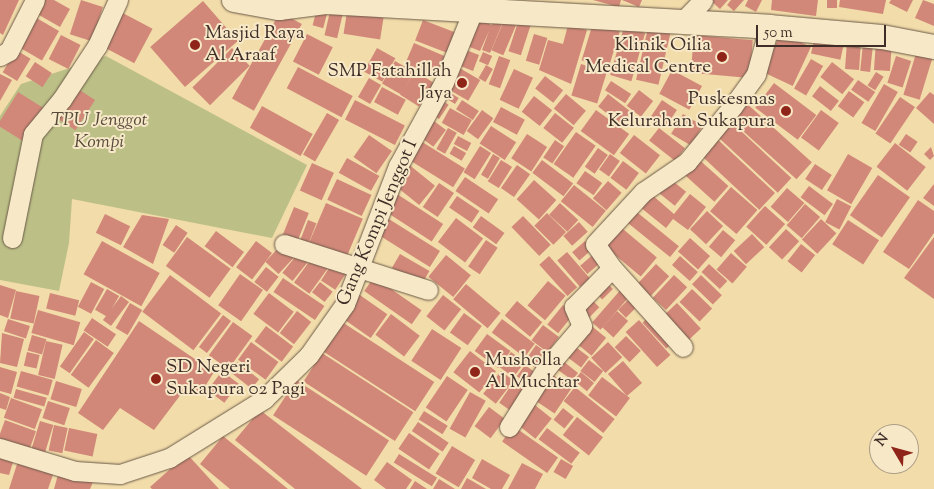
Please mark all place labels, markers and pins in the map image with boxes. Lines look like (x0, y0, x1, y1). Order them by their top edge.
place label: Masjid Raya Al Araaf (205, 23, 304, 67)
place label: Klinik Oilia Medical Centre (585, 35, 711, 79)
marker: Masjid Raya Al Araaf (189, 39, 201, 51)
marker: Klinik Oilia Medical Centre (715, 50, 729, 64)
place label: SMP Fatahillah Jaya (328, 61, 452, 105)
marker: SMP Fatahillah Jaya (456, 77, 468, 89)
place label: Puskesmas Kelurahan Sukapura (608, 89, 775, 133)
marker: Puskesmas Kelurahan Sukapura (779, 104, 793, 118)
place label: Musholla Al Muchtar (485, 350, 579, 394)
place label: SD Negeri Sukapura 02 Pagi (166, 357, 305, 401)
marker: Musholla Al Muchtar (469, 366, 481, 378)
marker: SD Negeri Sukapura 02 Pagi (150, 373, 162, 385)

